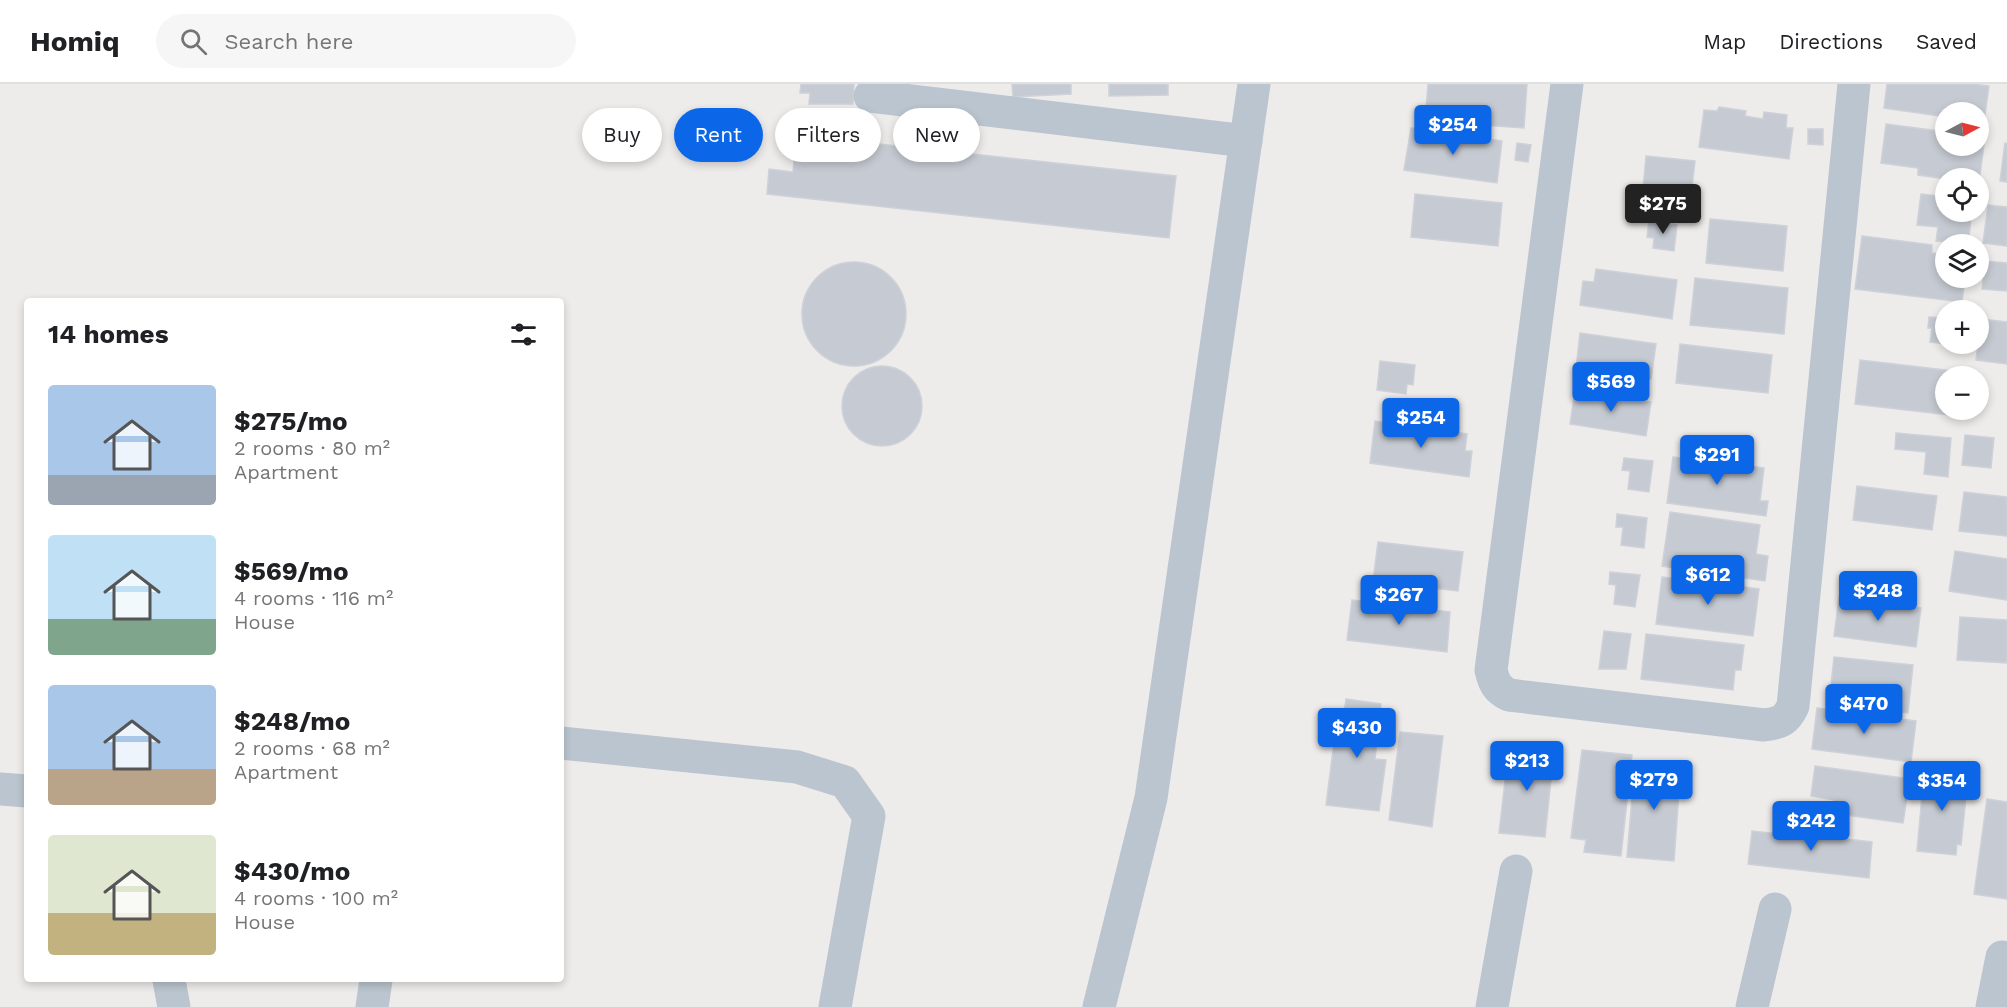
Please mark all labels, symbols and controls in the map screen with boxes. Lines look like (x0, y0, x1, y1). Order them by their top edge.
search box (156, 14, 576, 68)
text: Homiq (30, 25, 120, 58)
icon: search (177, 25, 210, 58)
text: Search here (225, 29, 353, 54)
text: Map (1703, 29, 1746, 54)
text: Directions (1779, 29, 1883, 54)
text: Saved (1916, 29, 1977, 54)
north arrow (1935, 102, 1989, 156)
map controls (1935, 102, 1989, 420)
pin: $254 (1417, 105, 1489, 156)
chip: Buy (582, 108, 662, 162)
chip: Rent (674, 108, 763, 162)
chip: Filters (775, 108, 881, 162)
chip: New (893, 108, 980, 162)
text: $254 (1428, 112, 1478, 136)
button: locate (1935, 168, 1989, 222)
pin: $275 (1627, 184, 1699, 235)
text: $275 (1639, 191, 1687, 215)
button: layers (1935, 234, 1989, 288)
button: + (1935, 300, 1989, 354)
icon: filters (507, 318, 540, 351)
text: 14 homes (48, 319, 169, 349)
pin: $569 (1575, 362, 1647, 413)
button: − (1935, 366, 1989, 420)
text: $569 (1586, 369, 1636, 393)
pin: $254 (1385, 398, 1457, 449)
text: $254 (1396, 405, 1446, 429)
text: $275/mo (234, 406, 348, 436)
icon: home (96, 409, 168, 481)
pin: $291 (1681, 435, 1753, 486)
text: 2 rooms · 80 m² (234, 436, 390, 460)
text: $291 (1694, 442, 1740, 466)
text: Apartment (234, 460, 338, 484)
pin: $612 (1672, 555, 1744, 606)
text: $569/mo (234, 556, 349, 586)
icon: home (96, 559, 168, 631)
text: $612 (1685, 562, 1731, 586)
pin: $248 (1842, 571, 1914, 622)
pin: $267 (1363, 575, 1435, 626)
text: $248 (1853, 578, 1903, 602)
text: $267 (1375, 582, 1423, 606)
text: 4 rooms · 116 m² (234, 586, 393, 610)
text: House (234, 610, 295, 634)
pin: $470 (1828, 684, 1900, 735)
text: $470 (1839, 691, 1889, 715)
text: $248/mo (234, 706, 350, 736)
pin: $430 (1321, 708, 1393, 759)
icon: home (96, 709, 168, 781)
text: $430 (1332, 715, 1382, 739)
text: 2 rooms · 68 m² (234, 736, 390, 760)
pin: $213 (1491, 741, 1563, 792)
text: $213 (1504, 748, 1550, 772)
text: Apartment (234, 760, 338, 784)
pin: $279 (1618, 760, 1690, 811)
pin: $354 (1906, 761, 1978, 812)
text: $279 (1630, 767, 1678, 791)
text: $354 (1917, 768, 1967, 792)
pin: $242 (1775, 801, 1847, 852)
text: $242 (1786, 808, 1836, 832)
text: $430/mo (234, 856, 350, 886)
icon: home (96, 859, 168, 931)
text: 4 rooms · 100 m² (234, 886, 398, 910)
text: House (234, 910, 295, 934)

